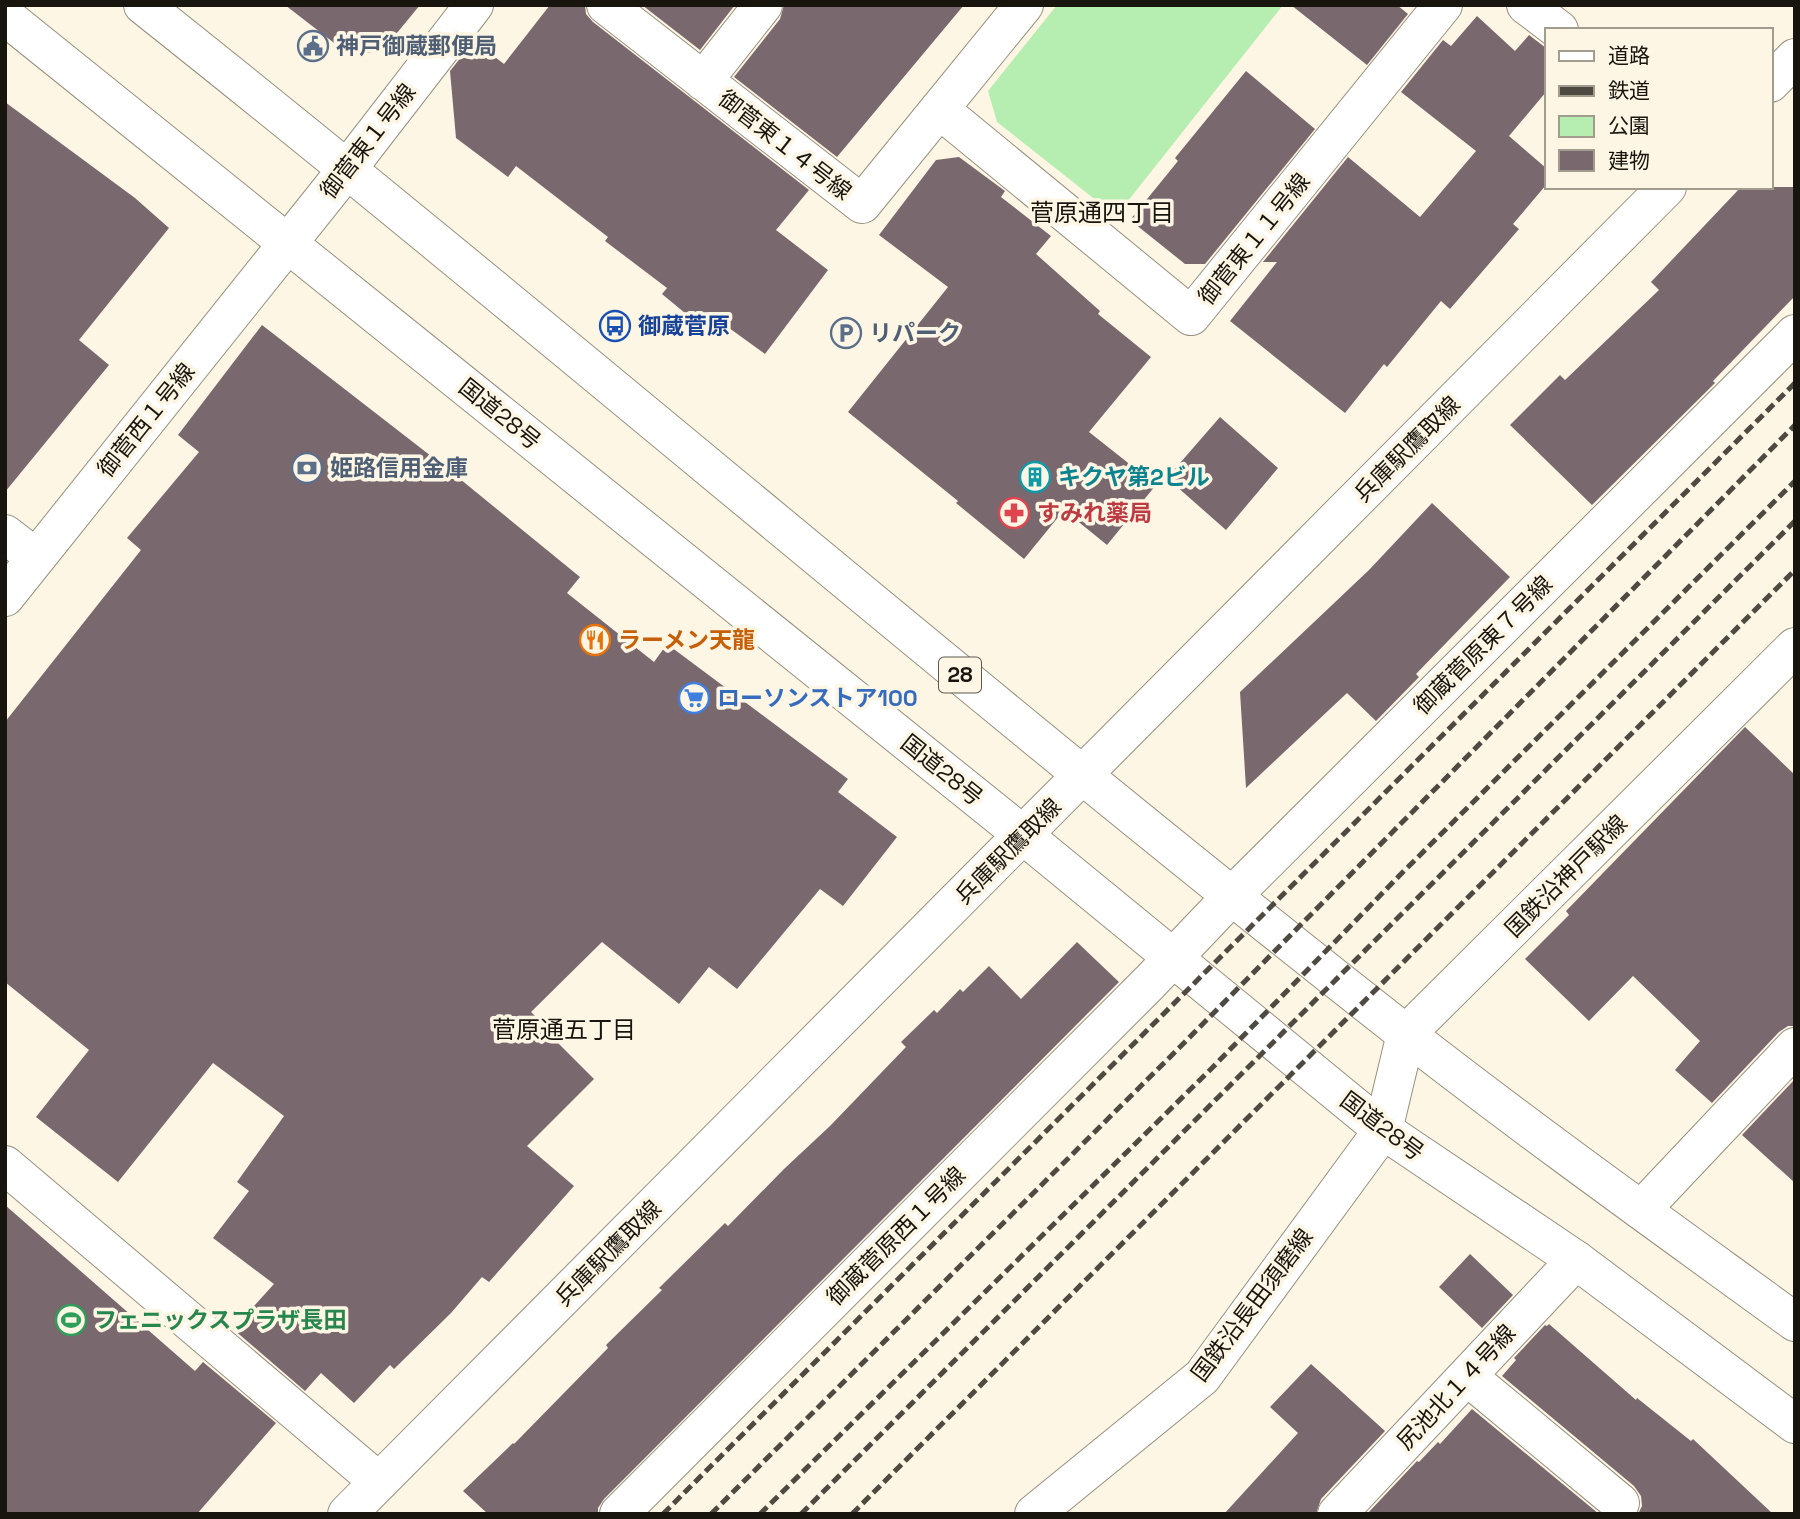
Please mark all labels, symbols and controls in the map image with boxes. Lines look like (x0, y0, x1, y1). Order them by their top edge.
legend (1545, 28, 1772, 189)
public building icon: 神戸御蔵郵便局 (296, 29, 330, 63)
place label: 神戸御蔵郵便局 (336, 31, 497, 61)
text: 道路 (1608, 42, 1650, 69)
street label: 御菅東１号線 (314, 77, 422, 205)
text: 鉄道 (1608, 77, 1650, 104)
street label: 御菅東１４号線 (712, 84, 858, 206)
text: 公園 (1608, 112, 1650, 139)
text: 建物 (1608, 147, 1650, 174)
street label: 御菅東１１号線 (1192, 167, 1316, 311)
district label: 菅原通四丁目 (1030, 197, 1174, 228)
bus stop icon: 御蔵菅原 (598, 309, 632, 343)
place label: 御蔵菅原 (638, 311, 730, 341)
parking icon: リパーク (829, 316, 863, 350)
place label: リパーク (869, 318, 961, 348)
street label: 御菅西１号線 (91, 357, 201, 483)
street label: 国道28号 (453, 372, 547, 456)
street label: 兵庫駅鷹取線 (1348, 390, 1466, 508)
bank icon: 姫路信用金庫 (290, 451, 324, 485)
place label: 姫路信用金庫 (330, 453, 468, 483)
building icon: キクヤ第2ビル (1018, 460, 1052, 494)
place label: キクヤ第2ビル (1058, 462, 1210, 492)
pharmacy icon: すみれ薬局 (997, 496, 1031, 530)
place label: すみれ薬局 (1037, 498, 1152, 528)
street label: 御蔵菅原東７号線 (1407, 569, 1559, 721)
restaurant icon: ラーメン天龍 (578, 623, 612, 657)
place label: ラーメン天龍 (618, 625, 755, 655)
road number: 28 (939, 658, 981, 692)
supermarket icon: ローソンストア100 (677, 681, 711, 715)
place label: ローソンストア100 (717, 683, 918, 713)
street label: 国道28号 (895, 728, 989, 812)
street label: 兵庫駅鷹取線 (949, 792, 1067, 910)
street label: 国鉄沿神戸駅線 (1498, 808, 1634, 944)
district label: 菅原通五丁目 (492, 1014, 636, 1045)
street label: 国道28号 (1334, 1085, 1430, 1167)
street label: 御蔵菅原西１号線 (820, 1160, 972, 1312)
street label: 兵庫駅鷹取線 (549, 1194, 667, 1312)
street label: 国鉄沿長田須磨線 (1185, 1222, 1319, 1388)
sports icon: フェニックスプラザ長田 (54, 1303, 88, 1337)
place label: フェニックスプラザ長田 (94, 1305, 346, 1335)
street label: 尻池北１４号線 (1390, 1318, 1522, 1456)

